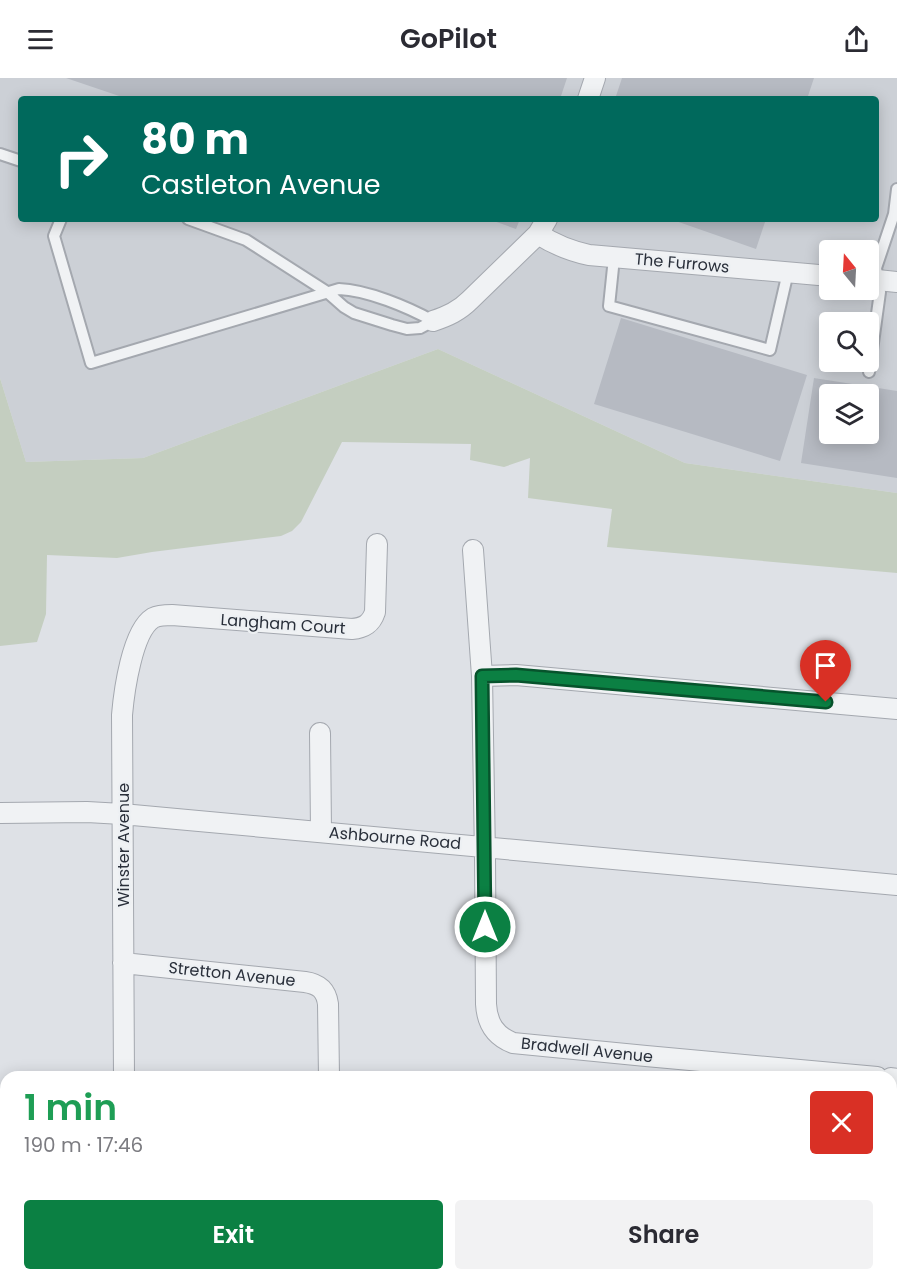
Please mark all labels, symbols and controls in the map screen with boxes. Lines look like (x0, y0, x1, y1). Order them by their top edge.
text: GoPilot (400, 20, 497, 57)
icon: menu (24, 23, 57, 56)
icon: share (840, 23, 873, 56)
text: 80 m (141, 110, 249, 169)
icon: right (42, 120, 120, 198)
text: Castleton Avenue (141, 166, 380, 203)
north arrow (819, 240, 879, 300)
map controls (819, 240, 879, 444)
street label: The Furrows (634, 247, 730, 279)
button: search (819, 312, 879, 372)
button: layers (819, 384, 879, 444)
street label: Langham Court (220, 608, 346, 640)
pin (800, 640, 851, 702)
icon: arrive (809, 649, 842, 682)
street label: Winster Avenue (112, 783, 135, 907)
street label: Ashbourne Road (328, 821, 462, 855)
position arrow (453, 895, 517, 959)
street label: Stretton Avenue (167, 956, 297, 992)
street label: Bradwell Avenue (520, 1032, 654, 1068)
text: 1 min (24, 1082, 117, 1133)
button: close (810, 1091, 873, 1154)
text: 190 m · 17:46 (24, 1131, 143, 1159)
button: Exit (24, 1200, 443, 1269)
button: Share (455, 1200, 873, 1269)

